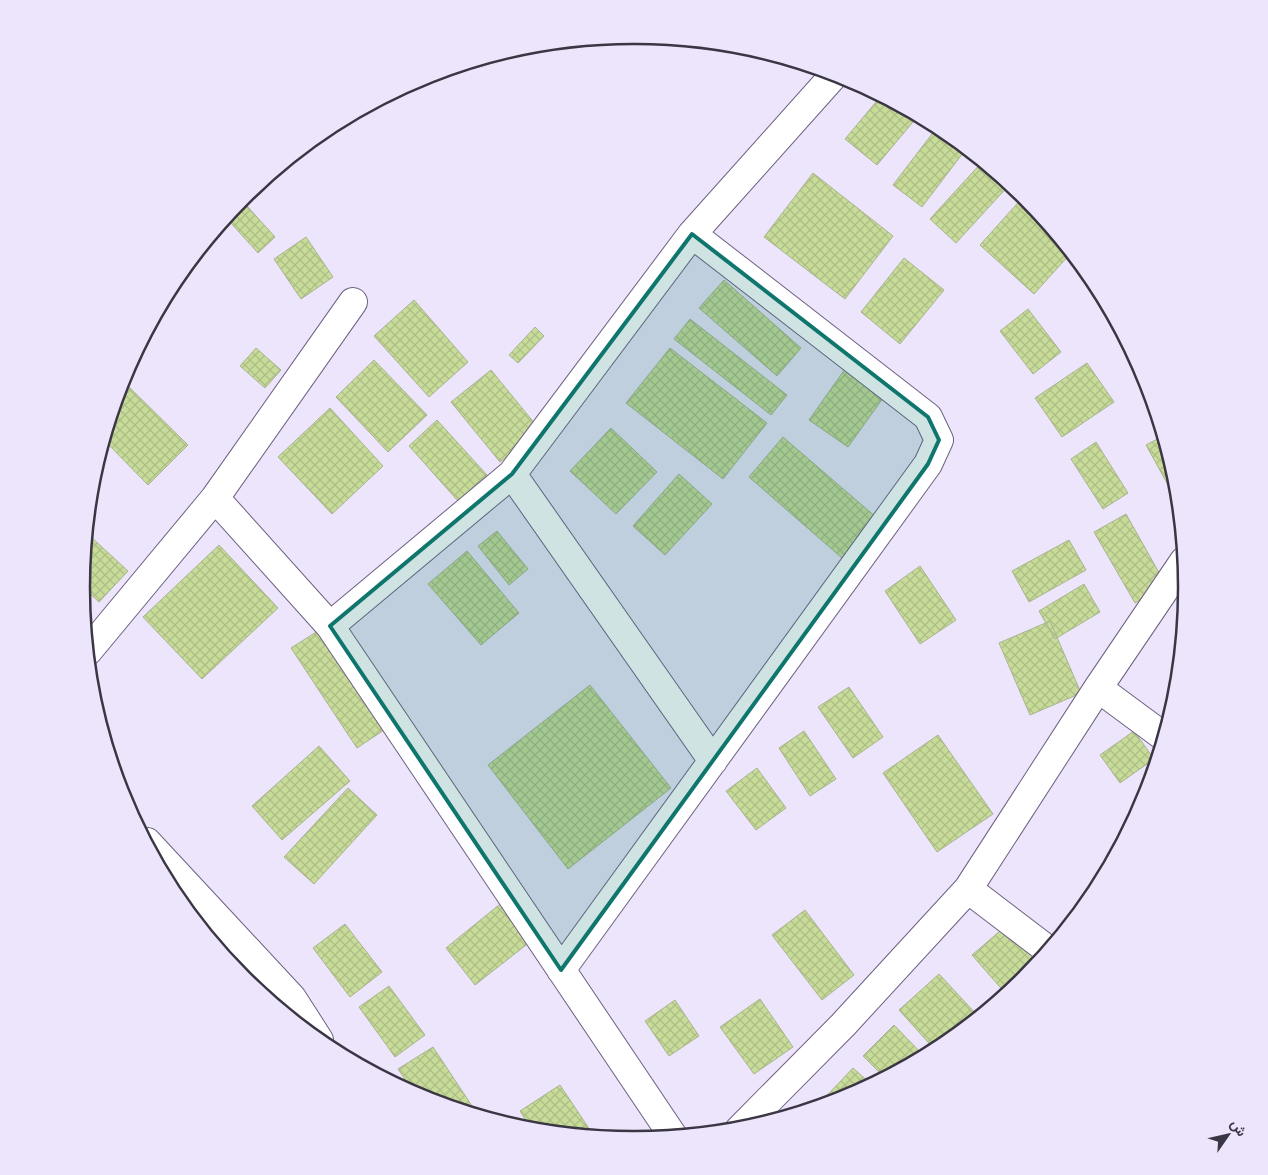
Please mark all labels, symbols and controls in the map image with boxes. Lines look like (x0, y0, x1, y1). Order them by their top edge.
north arrow (1203, 1110, 1253, 1160)
text: ش (1227, 1116, 1251, 1140)

